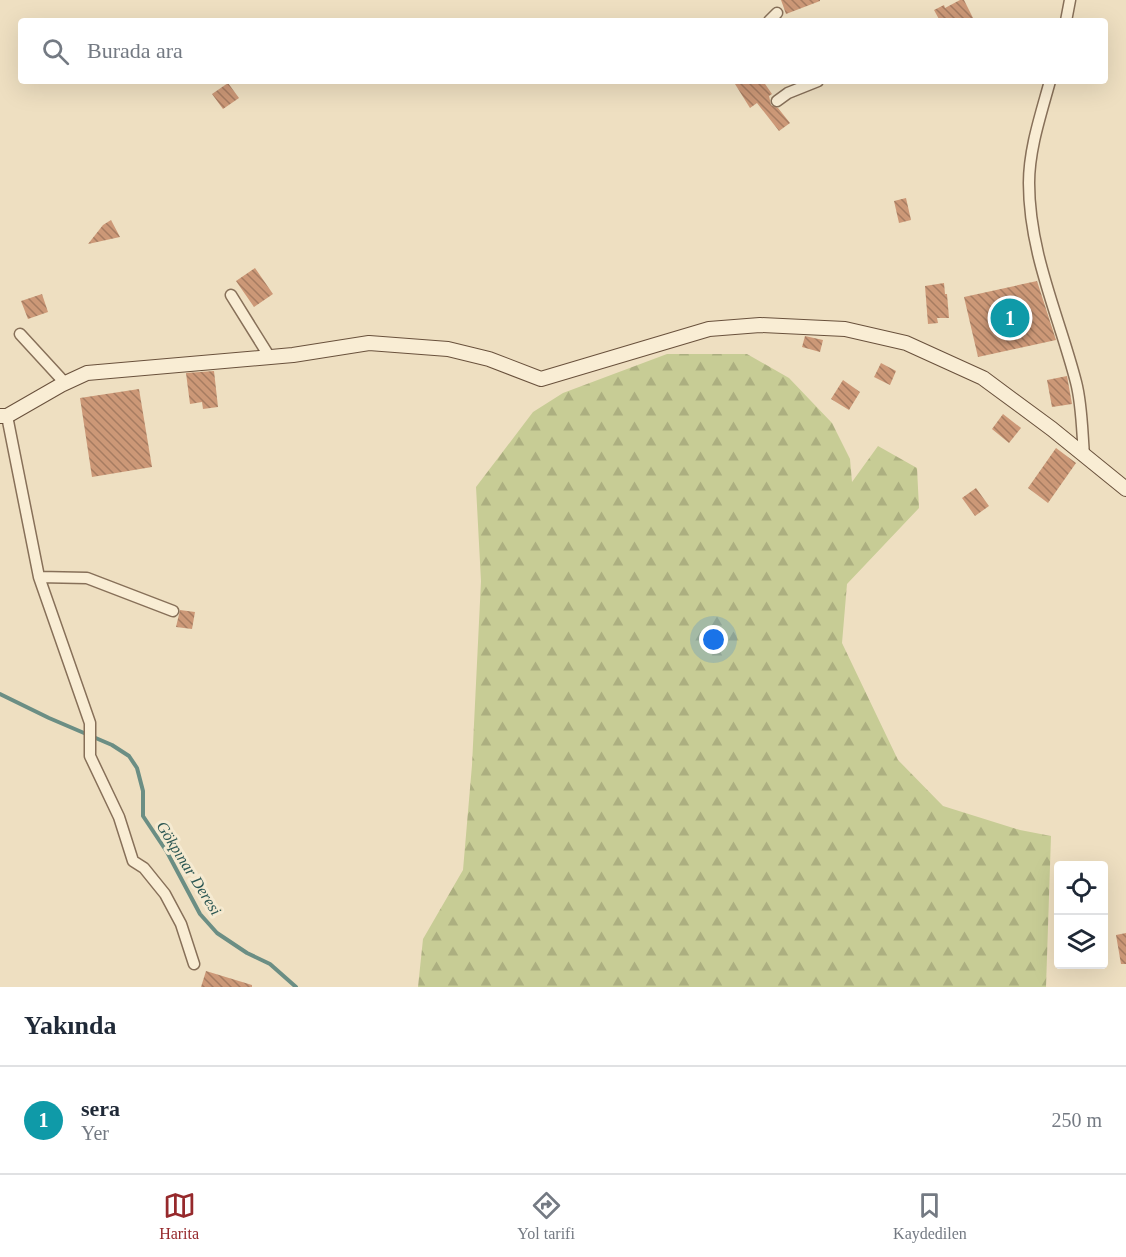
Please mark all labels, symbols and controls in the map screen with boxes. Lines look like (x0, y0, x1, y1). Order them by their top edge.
search box (18, 18, 1108, 84)
icon: search (39, 35, 72, 68)
text: Burada ara (87, 38, 183, 63)
pin: 1 (990, 296, 1030, 340)
your location (699, 625, 728, 654)
water label: Gökpınar Deresi (152, 818, 225, 919)
map controls (1054, 861, 1108, 969)
button: locate (1054, 861, 1108, 915)
button: layers (1054, 915, 1108, 969)
text: Yakında (24, 1011, 117, 1040)
text: sera (81, 1096, 120, 1121)
text: 1 (39, 1109, 49, 1131)
text: 250 m (1051, 1109, 1102, 1131)
text: Yer (81, 1122, 109, 1144)
tab: Harita (159, 1189, 199, 1243)
tab: Yol tarifi (517, 1189, 575, 1243)
tab: Kaydedilen (893, 1189, 967, 1243)

